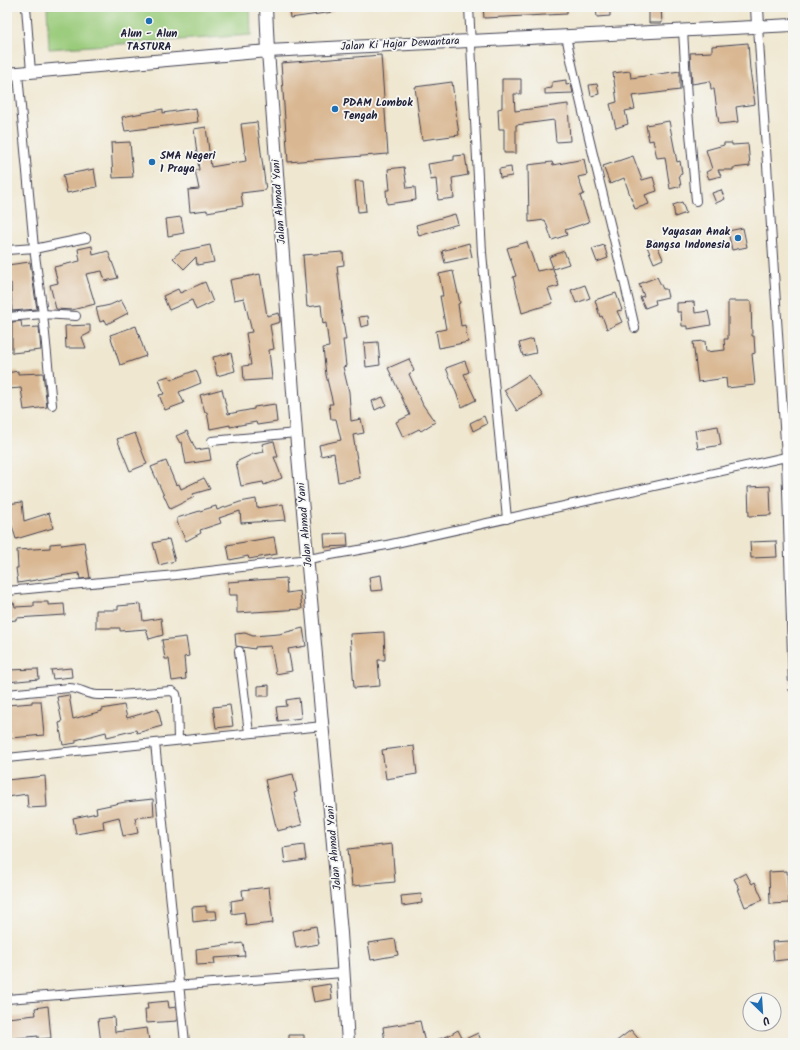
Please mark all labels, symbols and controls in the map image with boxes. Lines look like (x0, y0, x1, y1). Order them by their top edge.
marker: Alun - Alun TASTURA (144, 16, 154, 26)
place label: Alun - Alun TASTURA (121, 25, 177, 56)
street label: Jalan Ki Hajar Dewantara (340, 32, 460, 56)
place label: PDAM Lombok Tengah (343, 94, 413, 125)
marker: PDAM Lombok Tengah (330, 104, 340, 114)
place label: SMA Negeri 1 Praya (160, 147, 217, 178)
marker: SMA Negeri 1 Praya (147, 157, 157, 167)
street label: Jalan Ahmad Yani (267, 159, 291, 245)
place label: Yayasan Anak Bangsa Indonesia (646, 223, 731, 254)
marker: Yayasan Anak Bangsa Indonesia (733, 233, 743, 243)
street label: Jalan Ahmad Yani (292, 482, 318, 568)
street label: Jalan Ahmad Yani (321, 805, 347, 891)
north arrow (742, 992, 782, 1032)
text: U (759, 1011, 773, 1030)

